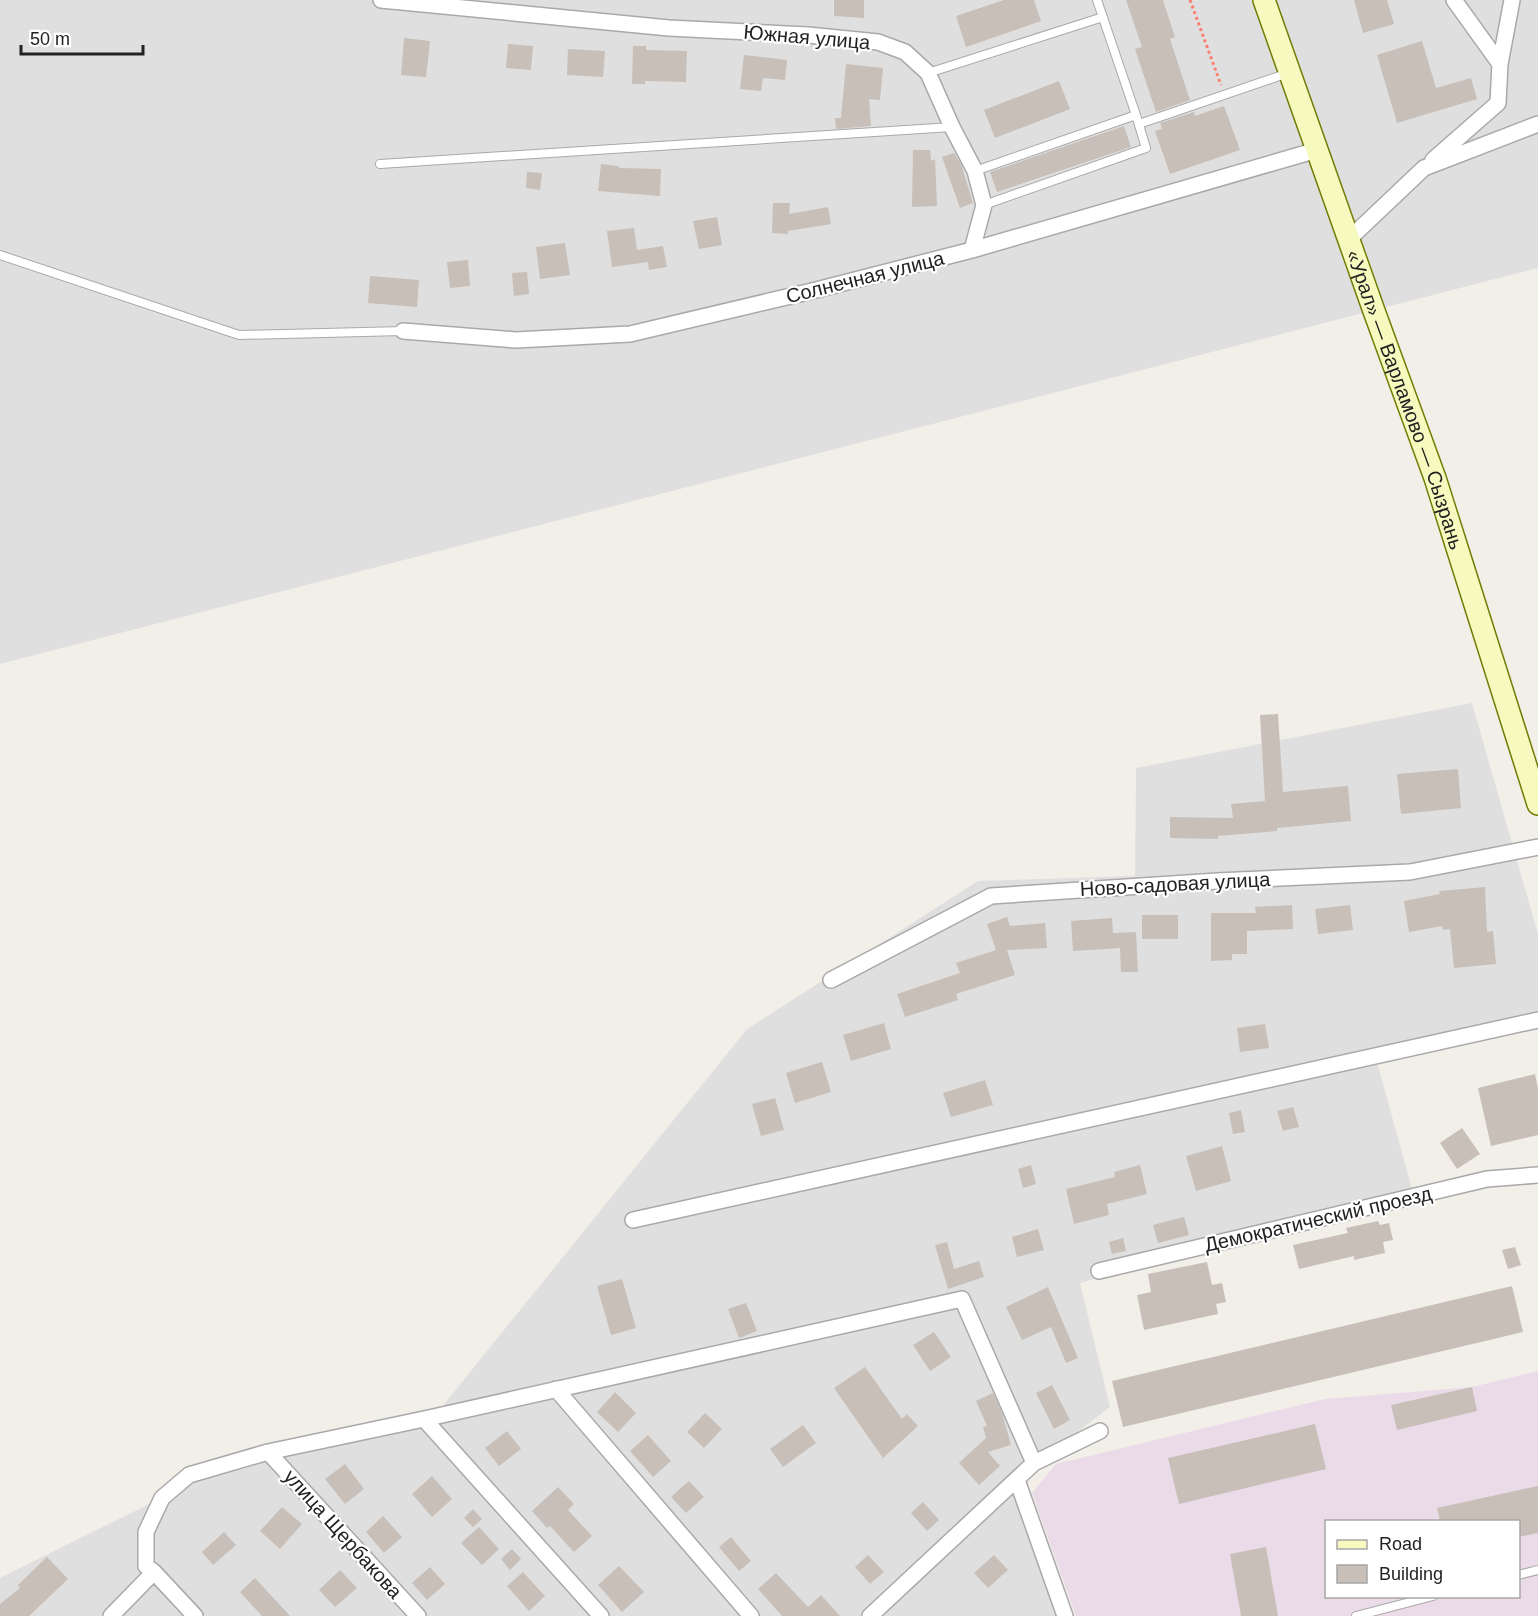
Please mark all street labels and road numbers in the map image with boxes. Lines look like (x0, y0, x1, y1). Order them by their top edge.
street label: Южная улица (743, 21, 872, 54)
street label: Солнечная улица (784, 246, 947, 307)
street label: «Урал» — Варламово — Сызрань (1342, 247, 1468, 552)
street label: Ново-садовая улица (1079, 868, 1272, 900)
street label: Демократический проезд (1202, 1182, 1434, 1256)
street label: улица Щербакова (280, 1465, 407, 1603)

